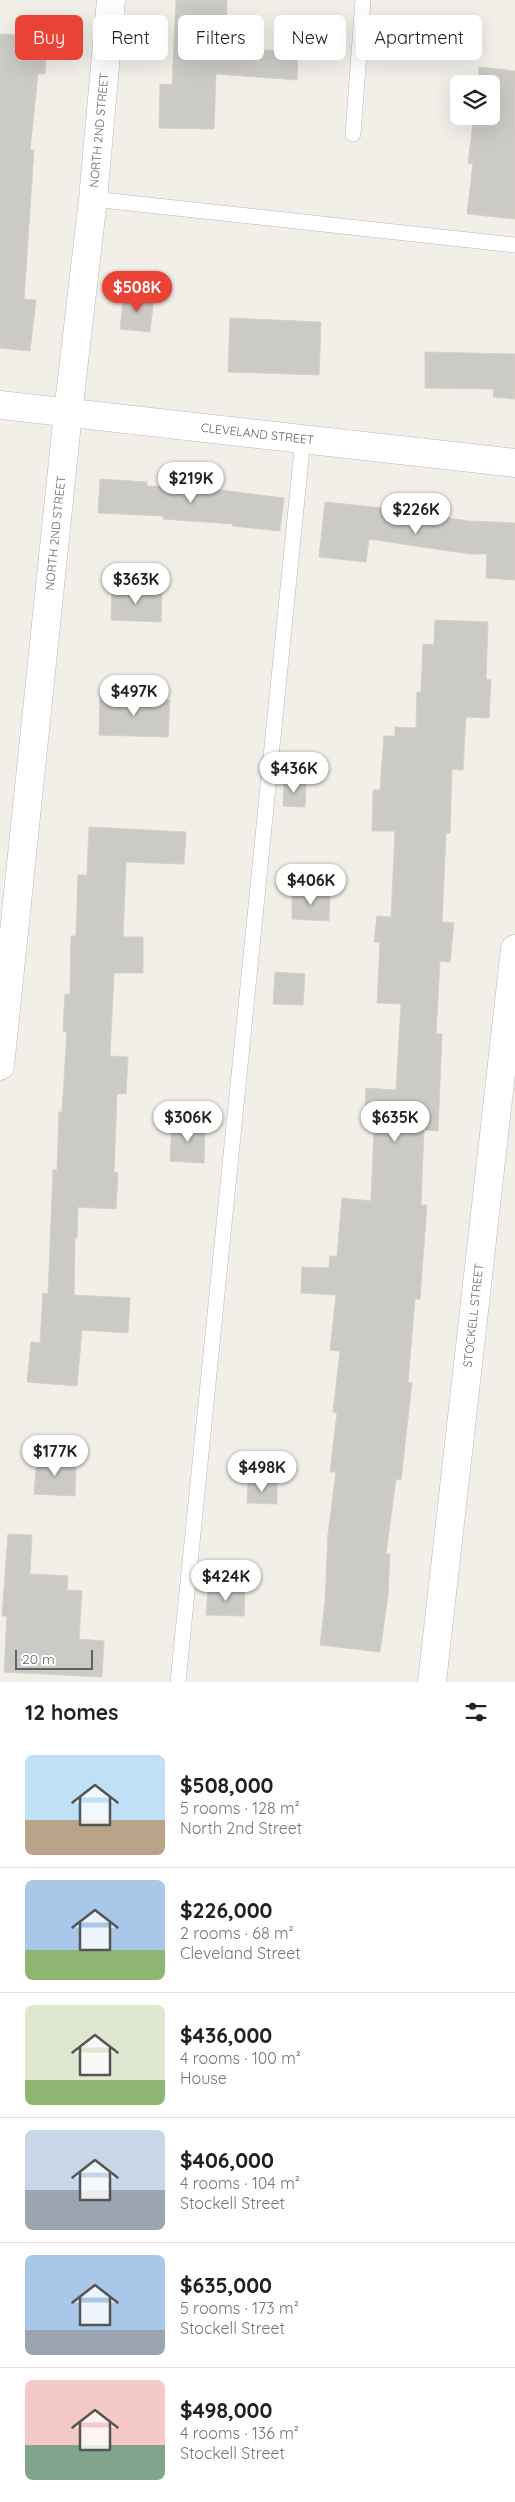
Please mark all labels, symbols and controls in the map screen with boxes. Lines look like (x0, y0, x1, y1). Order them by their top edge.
chip: Buy (15, 15, 83, 60)
chip: Rent (93, 15, 168, 60)
chip: Filters (178, 15, 264, 60)
chip: New (274, 15, 346, 60)
chip: Apartment (356, 15, 482, 60)
street label: NORTH 2ND STREET (86, 72, 111, 188)
map controls (450, 75, 500, 125)
button: layers (450, 75, 500, 125)
pin: $508K (102, 270, 172, 313)
text: $508K (113, 277, 161, 297)
street label: CLEVELAND STREET (200, 420, 315, 447)
pin: $219K (156, 462, 226, 504)
text: $219K (169, 468, 213, 488)
street label: NORTH 2ND STREET (42, 475, 68, 591)
pin: $226K (381, 492, 451, 535)
text: $226K (392, 499, 440, 519)
pin: $363K (101, 562, 171, 605)
text: $363K (113, 569, 159, 589)
pin: $497K (99, 674, 169, 717)
text: $497K (111, 681, 157, 701)
pin: $436K (259, 752, 329, 794)
text: $436K (271, 758, 317, 778)
pin: $406K (276, 864, 346, 906)
text: $406K (287, 870, 335, 890)
pin: $306K (153, 1100, 223, 1143)
pin: $635K (360, 1100, 430, 1143)
text: $306K (164, 1107, 212, 1127)
text: $635K (372, 1107, 418, 1127)
street label: STOCKELL STREET (460, 1262, 486, 1368)
pin: $177K (20, 1434, 90, 1477)
text: $177K (33, 1441, 77, 1461)
pin: $498K (227, 1450, 297, 1493)
text: $498K (239, 1457, 285, 1477)
pin: $424K (191, 1560, 261, 1602)
text: $424K (202, 1566, 250, 1586)
scale bar (15, 1647, 92, 1670)
text: 20 m (22, 1650, 55, 1668)
icon: filters (462, 1698, 490, 1726)
text: 12 homes (25, 1699, 118, 1725)
text: $508,000 (180, 1772, 274, 1798)
icon: home (65, 1775, 125, 1835)
text: 5 rooms · 128 m² (180, 1798, 300, 1818)
text: North 2nd Street (180, 1818, 302, 1838)
text: $226,000 (180, 1897, 273, 1923)
icon: home (65, 1900, 125, 1960)
text: 2 rooms · 68 m² (180, 1923, 294, 1943)
text: Cleveland Street (180, 1943, 301, 1963)
text: $436,000 (180, 2022, 272, 2048)
icon: home (65, 2025, 125, 2085)
text: 4 rooms · 100 m² (180, 2048, 301, 2068)
text: House (180, 2068, 227, 2088)
text: $406,000 (180, 2147, 274, 2173)
icon: home (65, 2150, 125, 2210)
text: 4 rooms · 104 m² (180, 2173, 300, 2193)
text: Stockell Street (180, 2193, 285, 2213)
text: $635,000 (180, 2272, 272, 2298)
icon: home (65, 2275, 125, 2335)
text: 5 rooms · 173 m² (180, 2298, 299, 2318)
text: Stockell Street (180, 2318, 285, 2338)
text: $498,000 (180, 2397, 272, 2423)
icon: home (65, 2400, 125, 2460)
text: 4 rooms · 136 m² (180, 2423, 299, 2443)
text: Stockell Street (180, 2443, 285, 2463)

